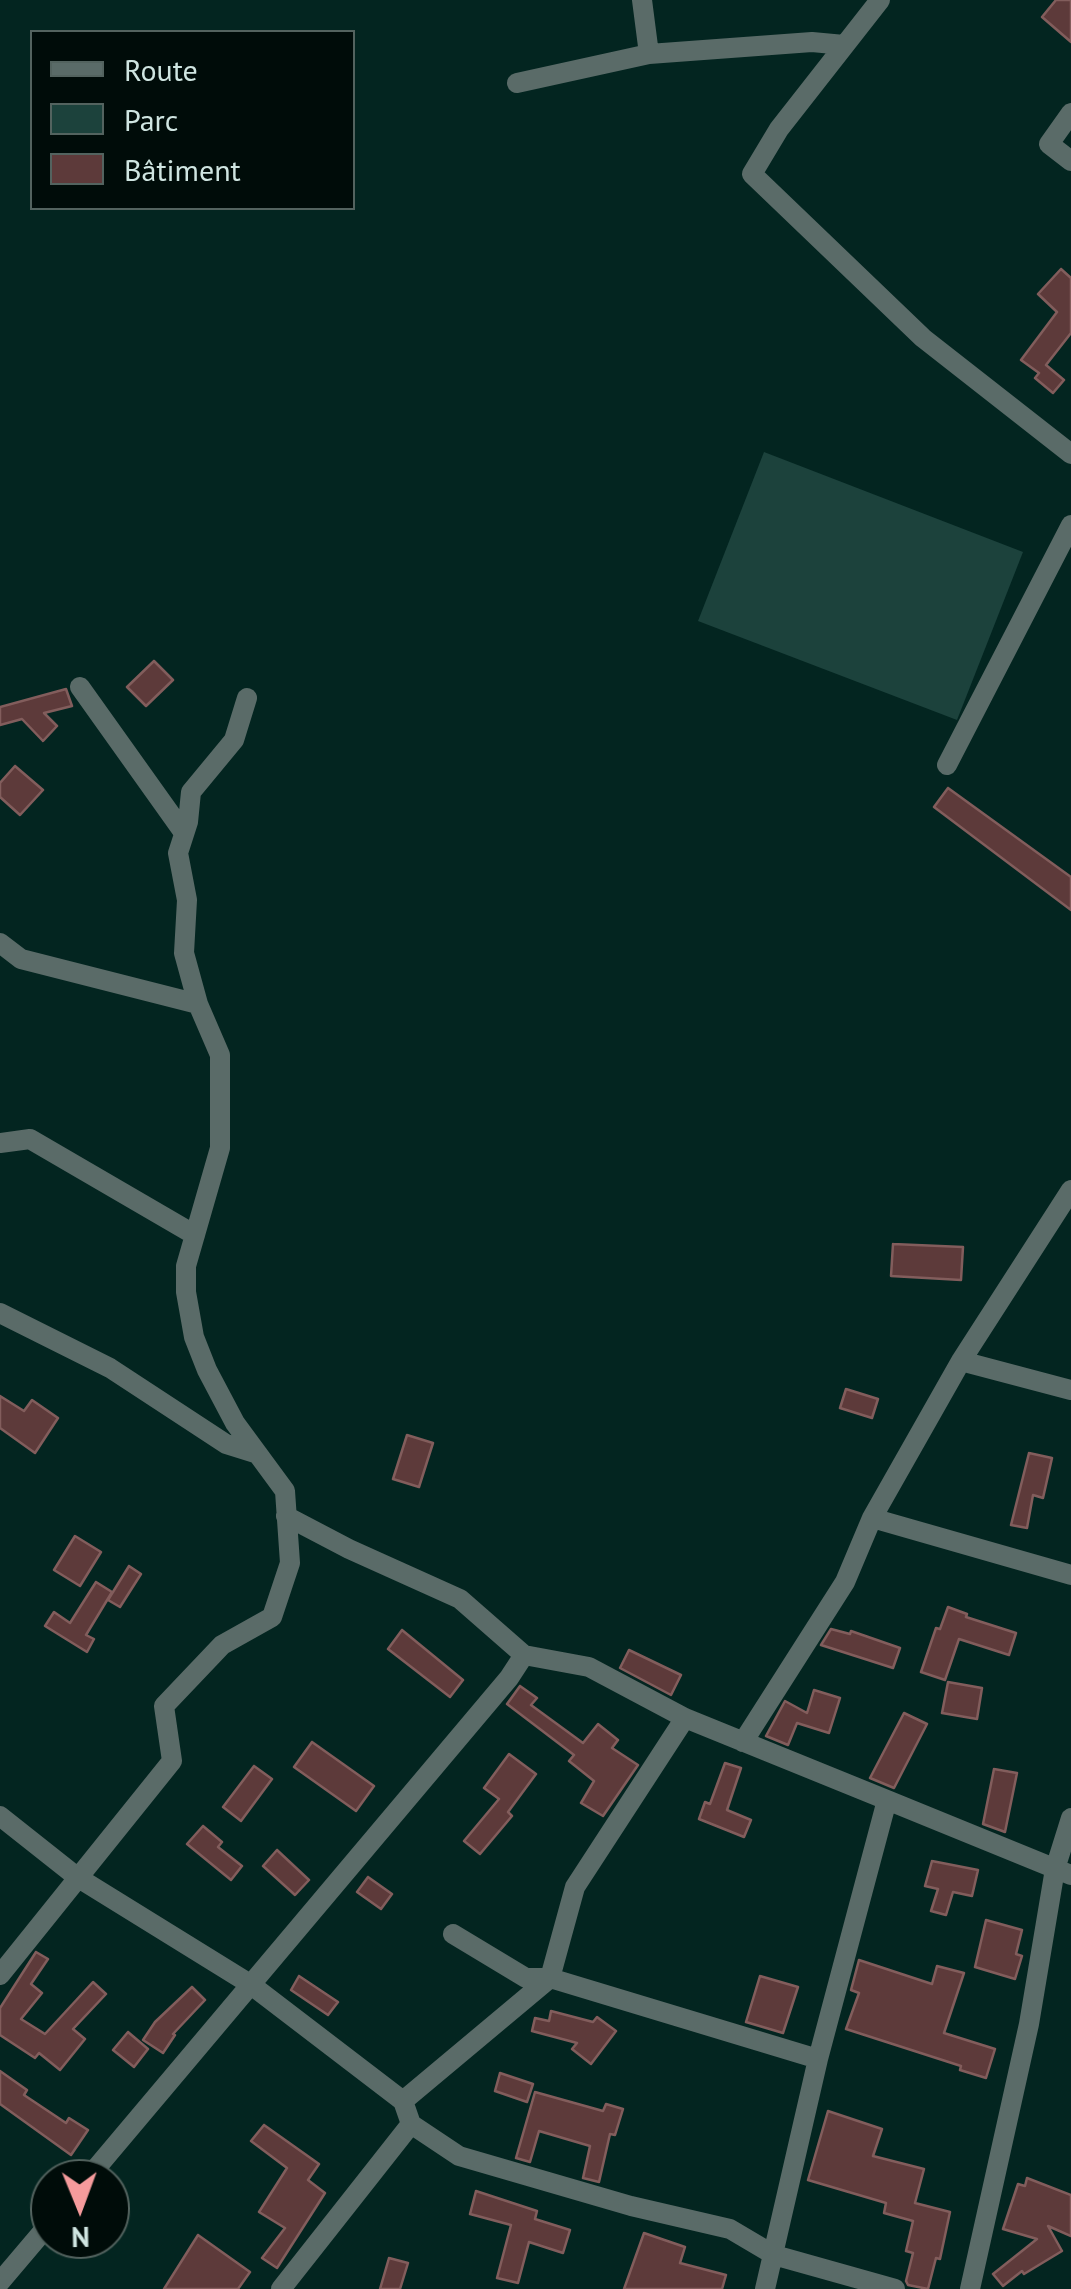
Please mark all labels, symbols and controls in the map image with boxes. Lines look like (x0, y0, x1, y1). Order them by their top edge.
legend (30, 30, 355, 210)
text: Route (124, 50, 198, 89)
text: Parc (124, 100, 178, 139)
text: Bâtiment (124, 150, 241, 189)
north arrow (30, 2159, 130, 2259)
text: N (71, 2219, 90, 2256)

